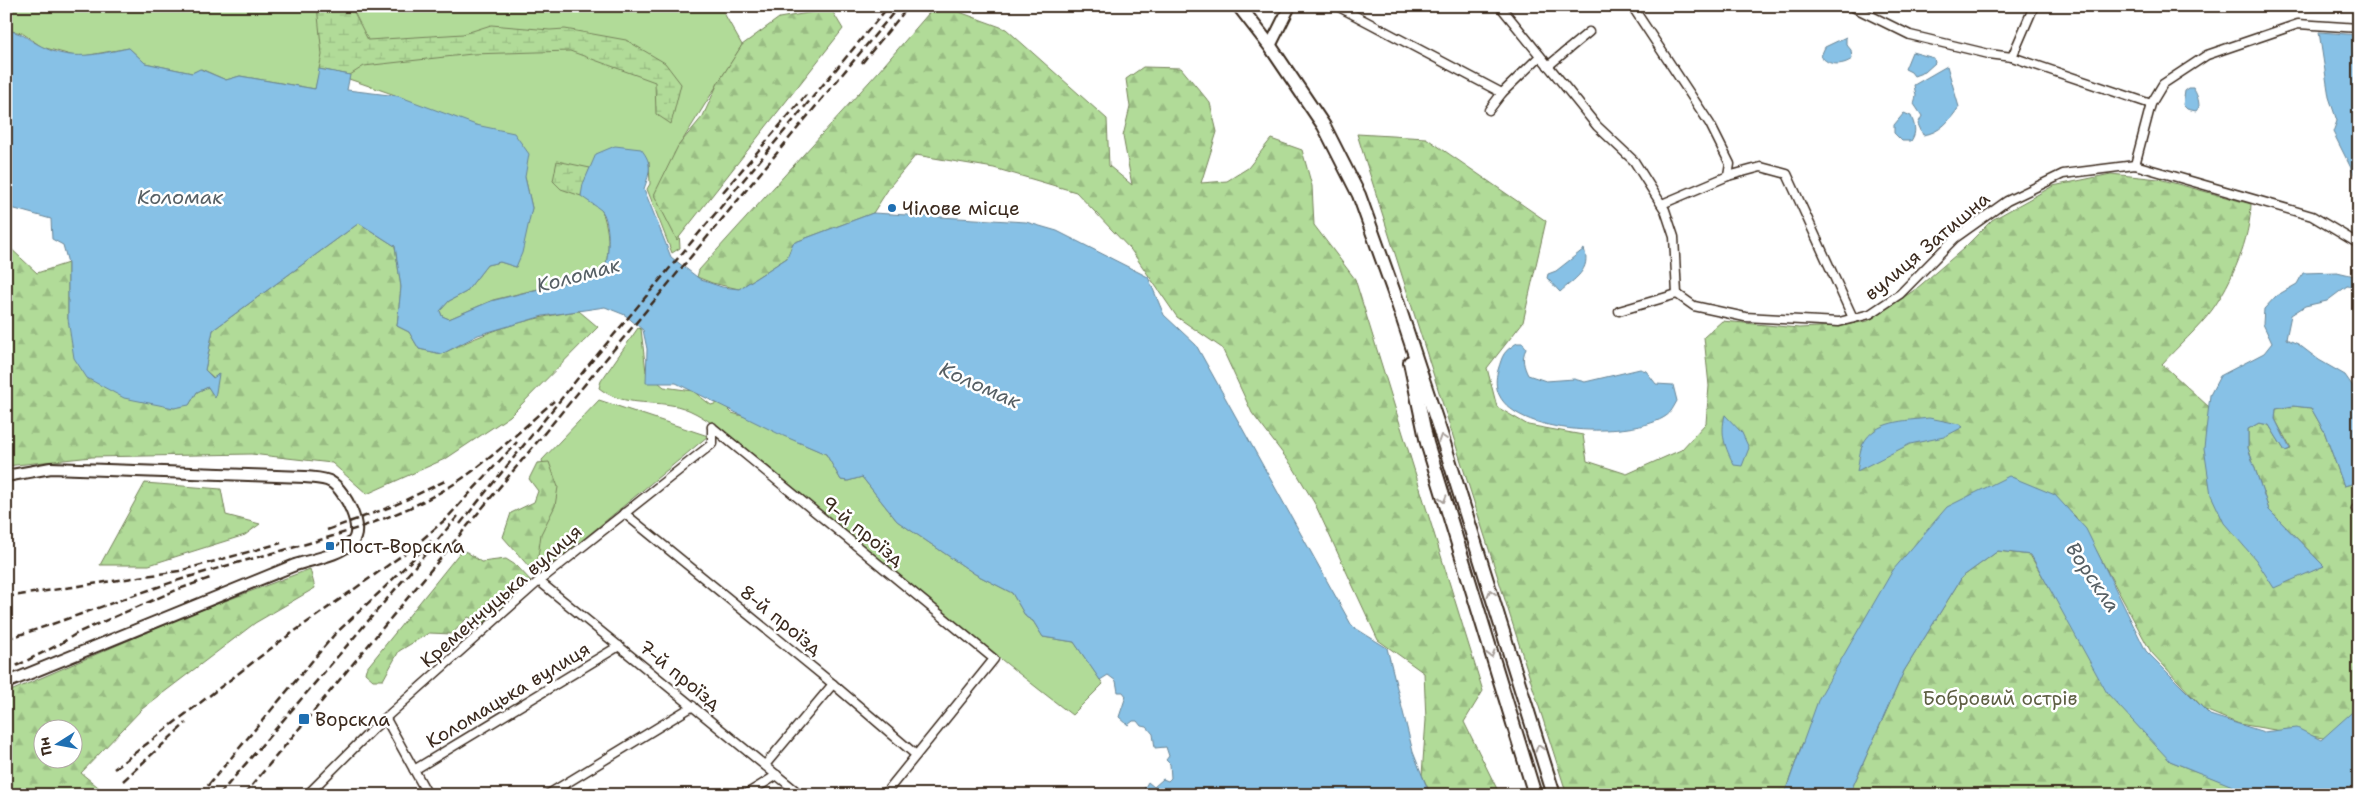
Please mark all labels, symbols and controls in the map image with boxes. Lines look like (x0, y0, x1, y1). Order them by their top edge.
water label: Коломак (137, 184, 223, 210)
street label: вулиця Затишна (1859, 186, 1995, 306)
place label: Чілове місце (902, 196, 1020, 221)
marker: Чілове місце (886, 202, 898, 214)
water label: Коломак (533, 251, 623, 299)
water label: Коломак (936, 356, 1025, 414)
one-way arrow (1438, 434, 1448, 443)
street label: 9-й проїзд (817, 490, 909, 572)
one-way arrow (1438, 494, 1448, 503)
street label: Кременчуцька вулиця (415, 519, 587, 673)
place label: Пост-Ворскла (340, 534, 465, 559)
water label: Ворскла (2060, 537, 2126, 617)
marker: Пост-Ворскла (324, 540, 336, 552)
street label: 8-й проїзд (735, 579, 827, 661)
one-way arrow (1486, 590, 1496, 598)
street label: 7-й проїзд (634, 634, 726, 716)
street label: Коломацька вулиця (422, 636, 594, 754)
one-way arrow (1485, 650, 1495, 658)
park label: Бобровий острів (1922, 686, 2078, 711)
place label: Ворскла (315, 707, 390, 732)
marker: Ворскла (297, 712, 311, 726)
north arrow (32, 718, 82, 768)
text: Пн (35, 736, 56, 757)
one-way arrow (1535, 745, 1545, 753)

